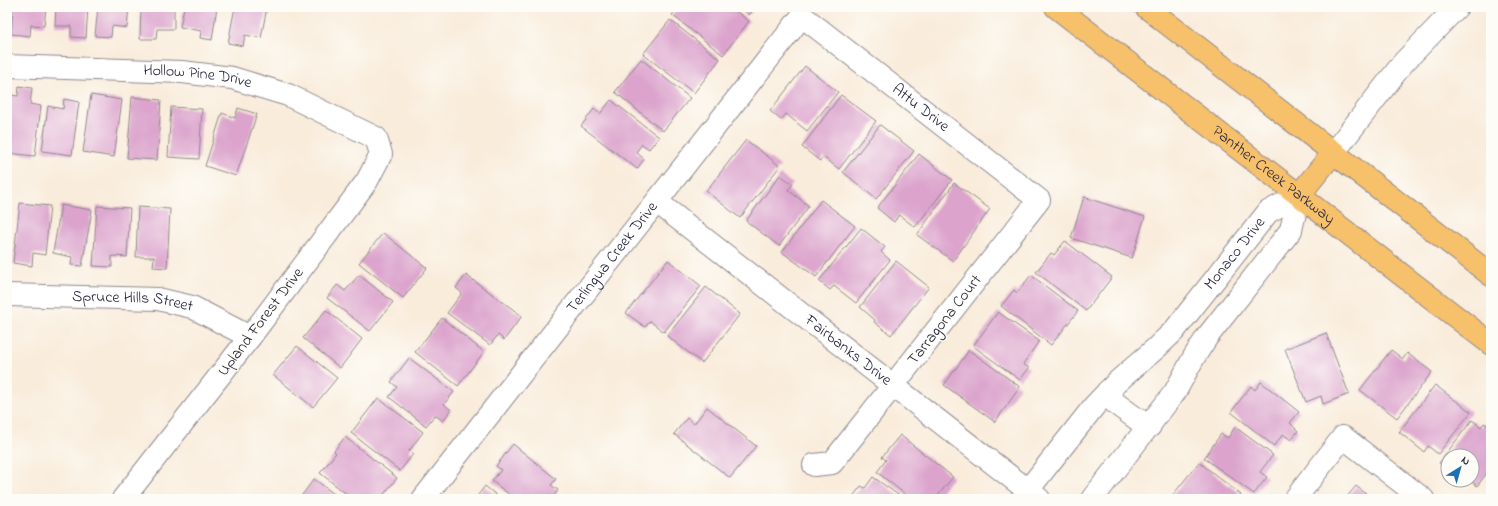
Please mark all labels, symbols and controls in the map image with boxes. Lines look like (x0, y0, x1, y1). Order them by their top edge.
street label: Hollow Pine Drive (143, 59, 256, 96)
street label: Attu Drive (887, 78, 955, 139)
street label: Panther Creek Parkway (1207, 120, 1340, 231)
street label: Terlingua Creek Drive (561, 196, 665, 319)
street label: Monaco Drive (1198, 211, 1272, 296)
street label: Upland Forest Drive (212, 262, 310, 381)
street label: Tarragona Court (902, 269, 988, 370)
street label: Spruce Hills Street (72, 285, 196, 319)
street label: Fairbanks Drive (799, 308, 897, 393)
north arrow (1440, 448, 1480, 488)
text: N (1458, 452, 1473, 469)

